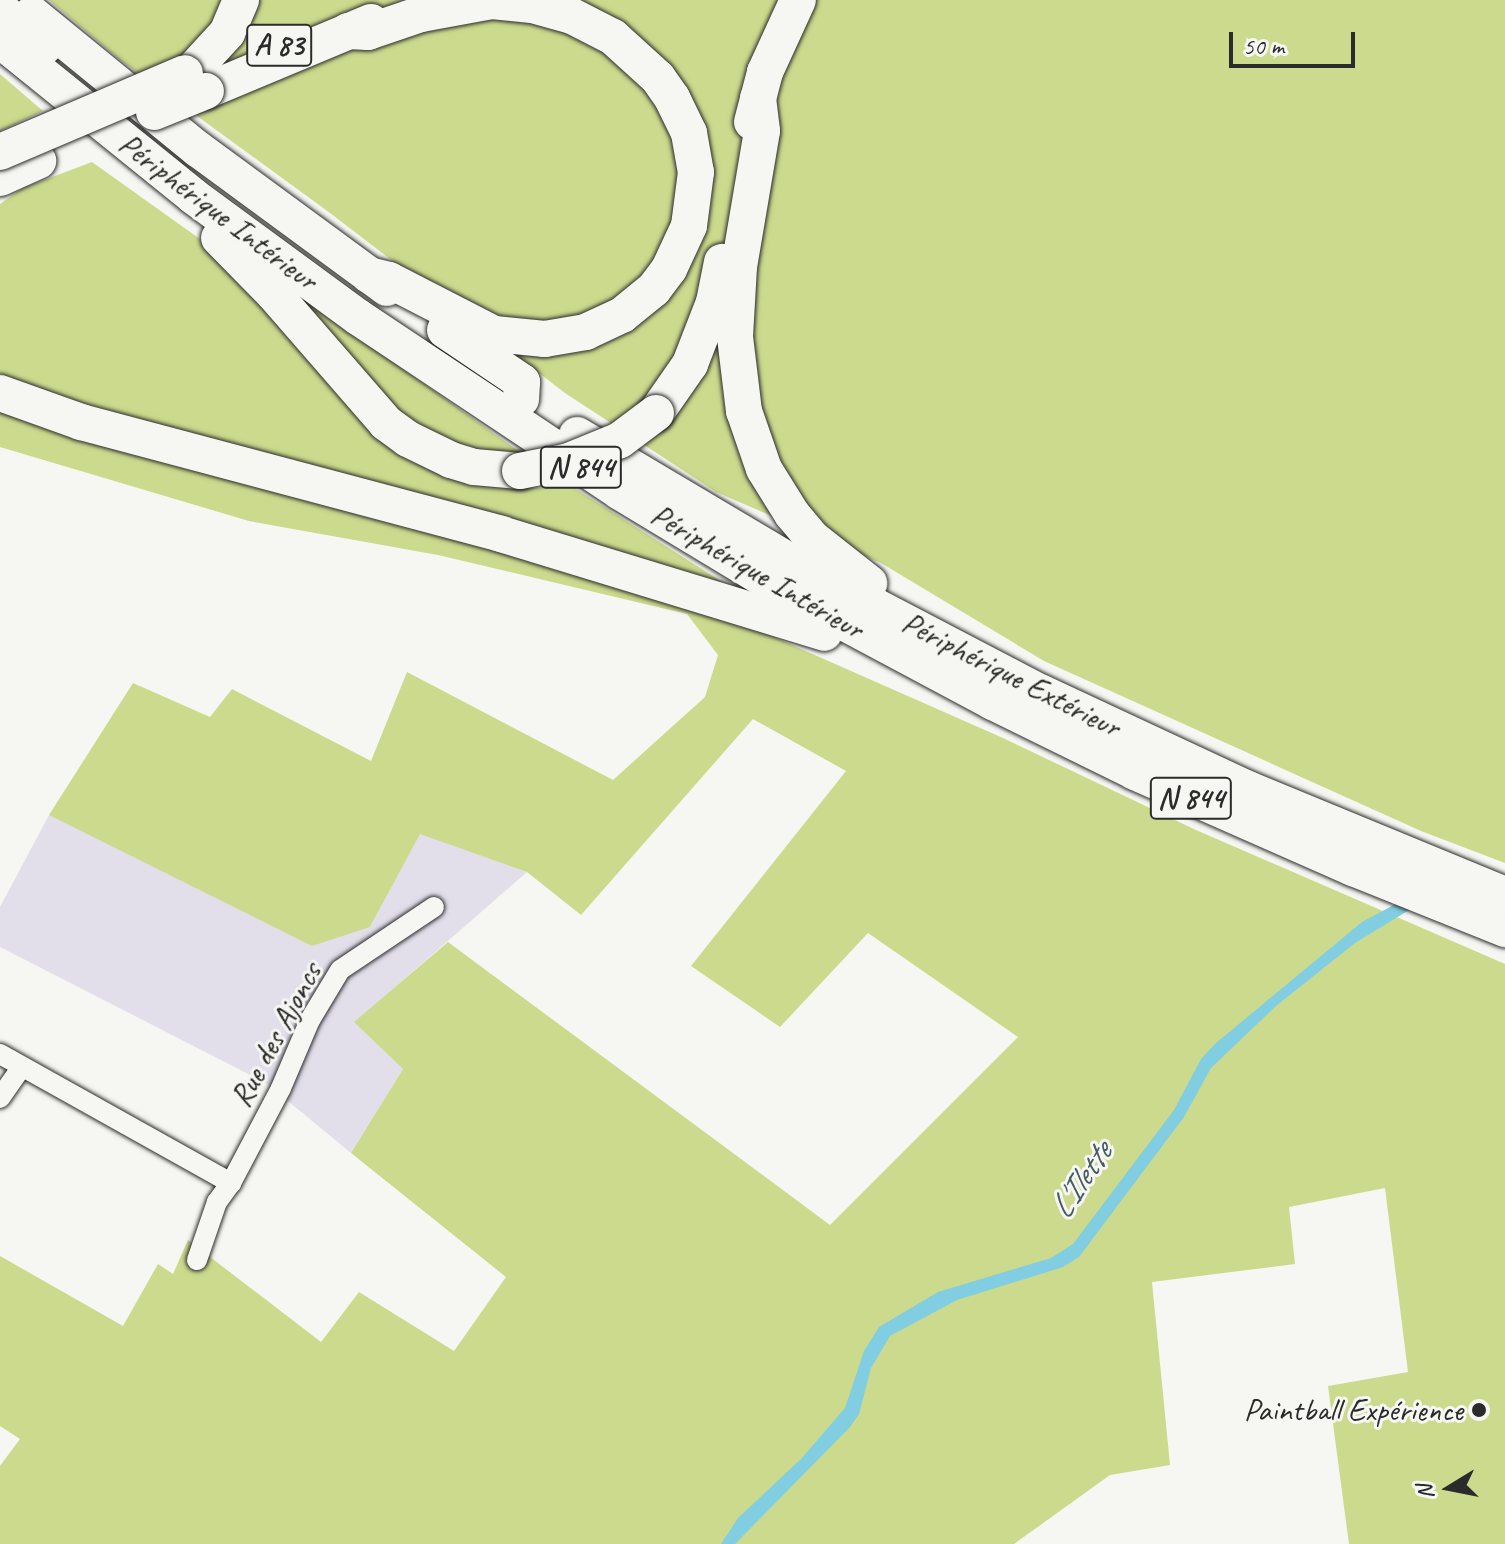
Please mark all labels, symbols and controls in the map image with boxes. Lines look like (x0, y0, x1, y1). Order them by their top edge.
scale bar (1233, 16, 1359, 66)
road number: A 83 (245, 19, 313, 71)
text: 50 m (1243, 31, 1284, 61)
street label: Périphérique Intérieur (111, 125, 325, 299)
road number: N 844 (539, 441, 623, 493)
street label: Périphérique Intérieur (644, 496, 870, 648)
street label: Périphérique Extérieur (895, 603, 1127, 747)
road number: N 844 (1149, 772, 1233, 824)
street label: Rue des Ajoncs (222, 956, 330, 1114)
water label: L'Ilette (1040, 1134, 1120, 1226)
place label: Paintball Expérience (1243, 1391, 1463, 1429)
marker: Paintball Expérience (1470, 1401, 1488, 1419)
north arrow (1409, 1448, 1489, 1528)
text: N (1410, 1483, 1440, 1501)

